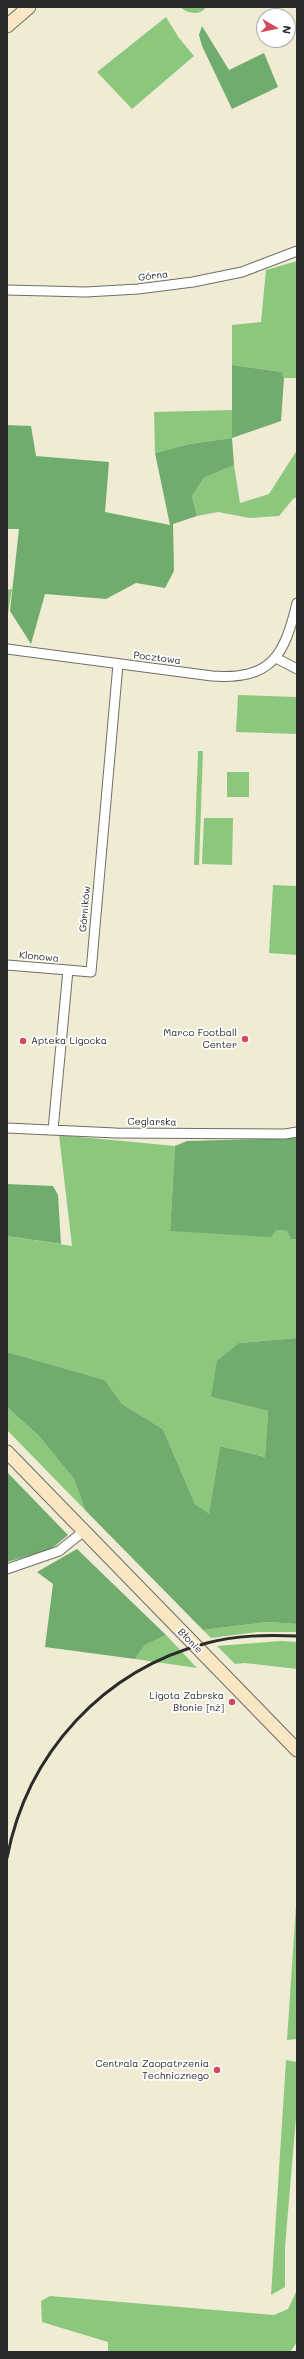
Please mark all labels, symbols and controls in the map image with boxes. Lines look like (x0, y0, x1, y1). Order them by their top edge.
north arrow (256, 8, 296, 48)
text: N (279, 24, 295, 35)
street label: Górna (137, 268, 169, 284)
street label: Pocztowa (133, 649, 181, 667)
street label: Górników (77, 886, 93, 932)
street label: Klonowa (19, 949, 59, 965)
place label: Marco Football Center (163, 1027, 237, 1050)
marker: Marco Football Center (240, 1034, 250, 1044)
place label: Apteka Ligocka (31, 1035, 107, 1047)
marker: Apteka Ligocka (18, 1036, 28, 1046)
street label: Ceglarska (127, 1116, 177, 1128)
street label: Błonie (175, 1626, 205, 1656)
place label: Ligota Zabrska Błonie [nż] (149, 1690, 224, 1714)
marker: Ligota Zabrska Błonie [nż] (227, 1697, 237, 1707)
place label: Centrala Zaopatrzenia Technicznego (95, 2058, 209, 2082)
marker: Centrala Zaopatrzenia Technicznego (212, 2065, 222, 2075)

